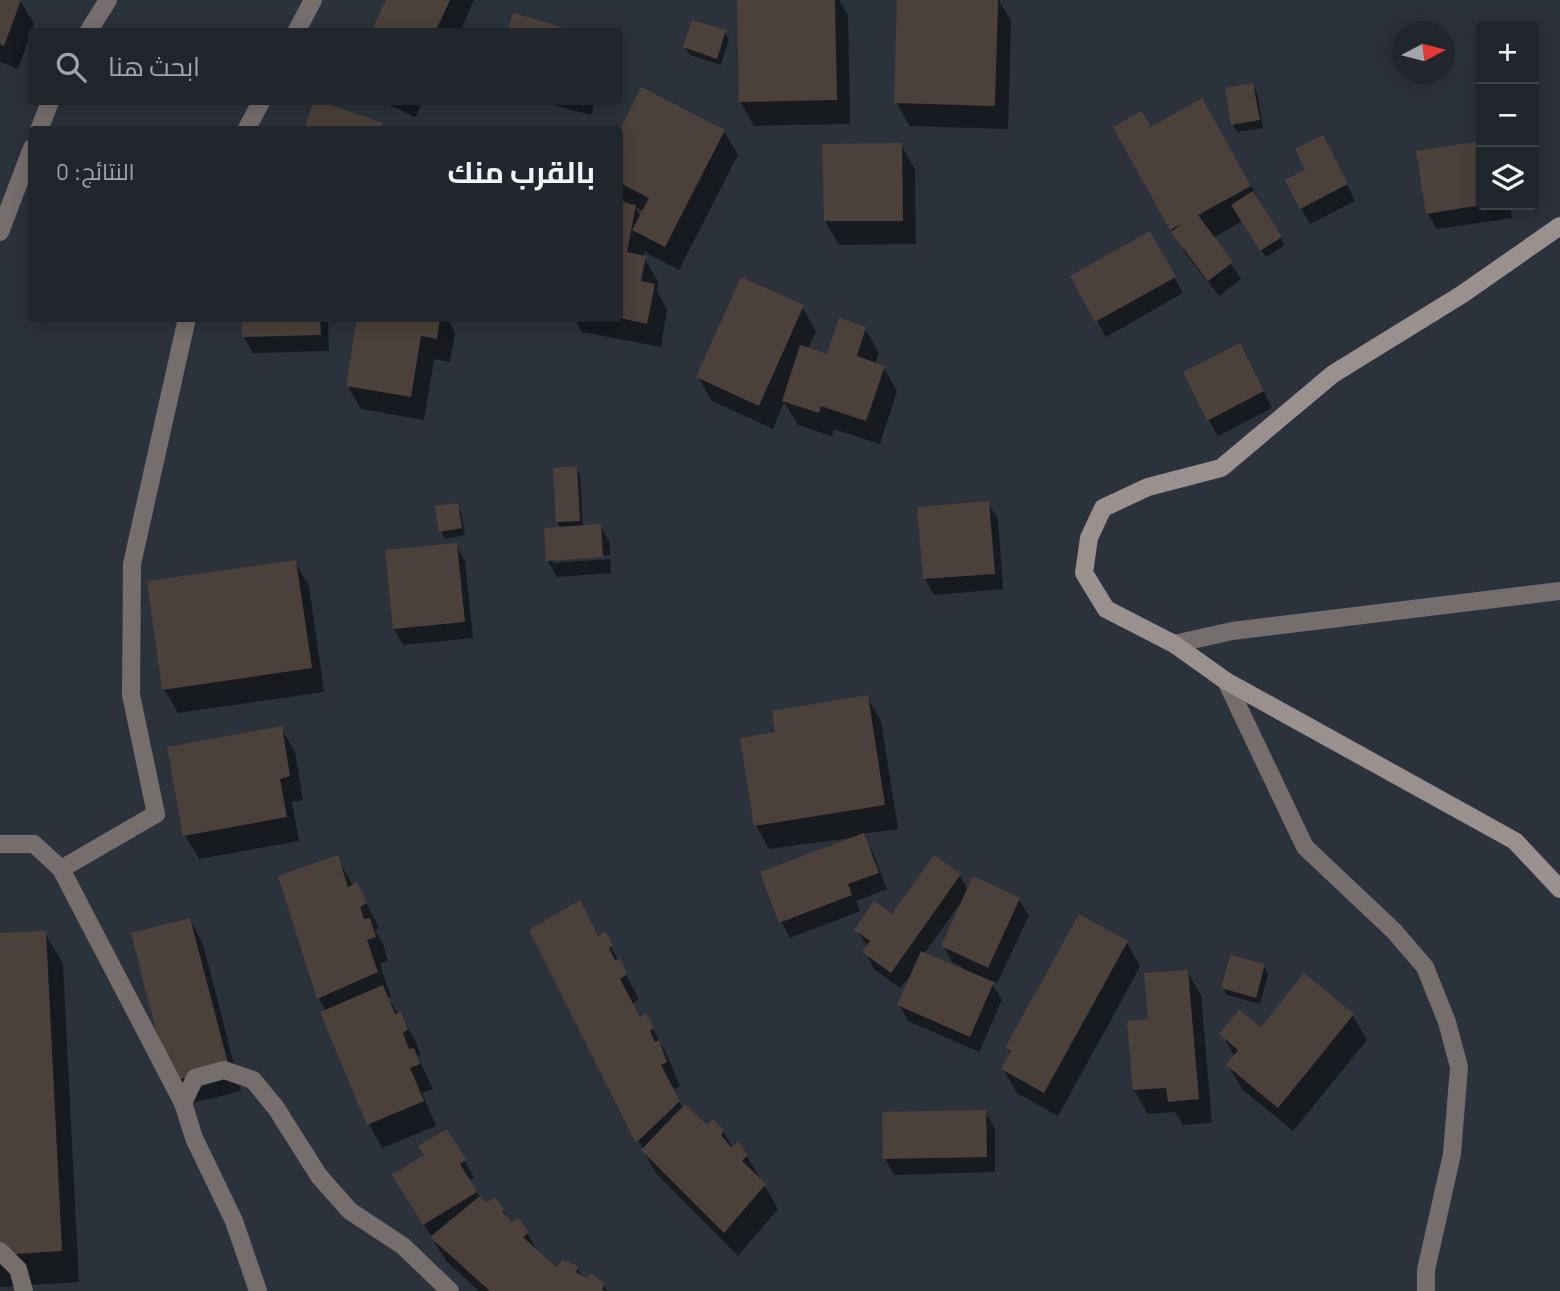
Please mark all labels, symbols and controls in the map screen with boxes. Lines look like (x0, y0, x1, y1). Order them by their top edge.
north arrow (1392, 21, 1455, 84)
map controls (1476, 21, 1539, 210)
button: + (1476, 21, 1539, 84)
search box (28, 28, 623, 105)
icon: search (52, 48, 90, 86)
text: ابحث هنا (108, 50, 200, 81)
button: − (1476, 84, 1539, 147)
button: layers (1476, 147, 1539, 210)
text: بالقرب منك (447, 153, 595, 189)
text: النتائج: 0 (56, 157, 135, 185)

